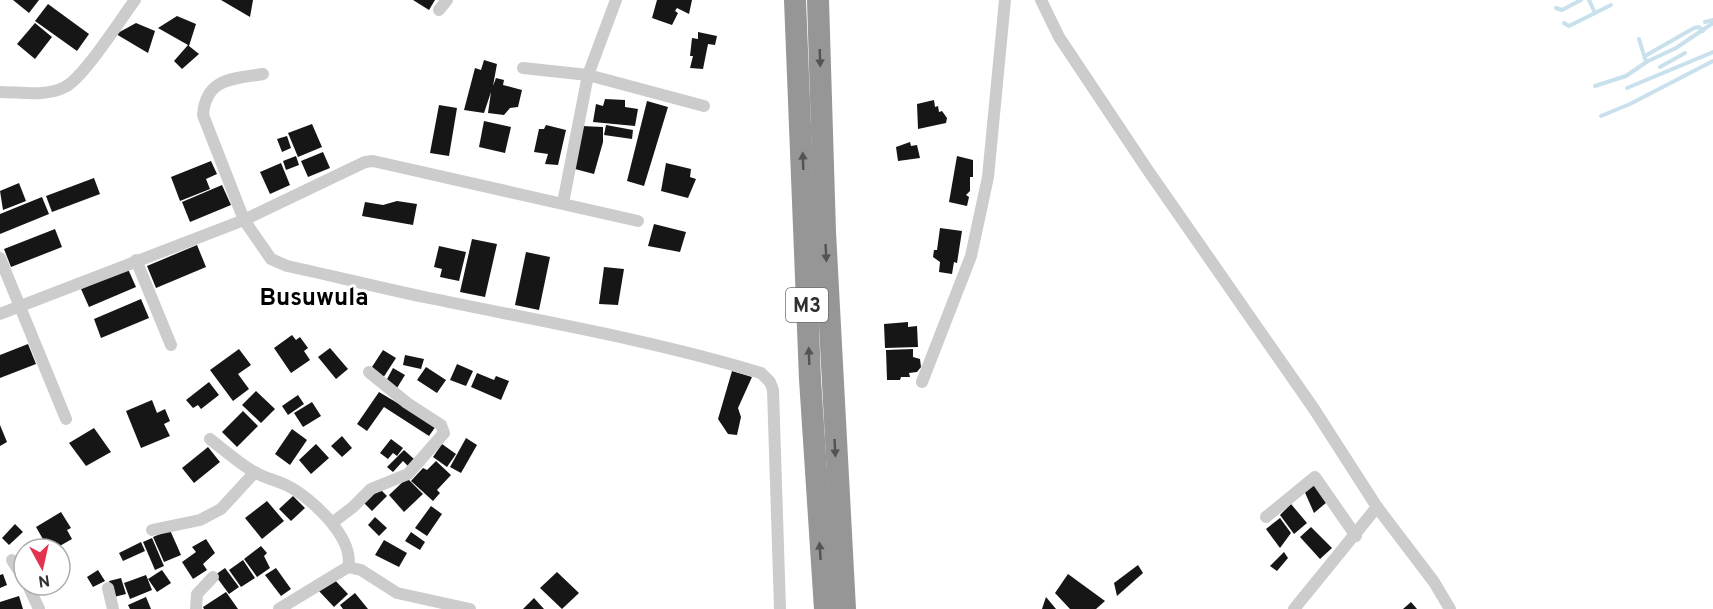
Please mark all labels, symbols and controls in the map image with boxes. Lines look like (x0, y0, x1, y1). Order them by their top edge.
one-way arrow (815, 49, 824, 68)
one-way arrow (798, 152, 807, 171)
one-way arrow (821, 244, 830, 263)
district label: Busuwula (259, 284, 369, 314)
road number: M3 (786, 288, 828, 322)
one-way arrow (804, 347, 814, 366)
one-way arrow (830, 439, 839, 458)
north arrow (12, 537, 72, 597)
one-way arrow (816, 541, 825, 560)
text: N (37, 569, 51, 591)

